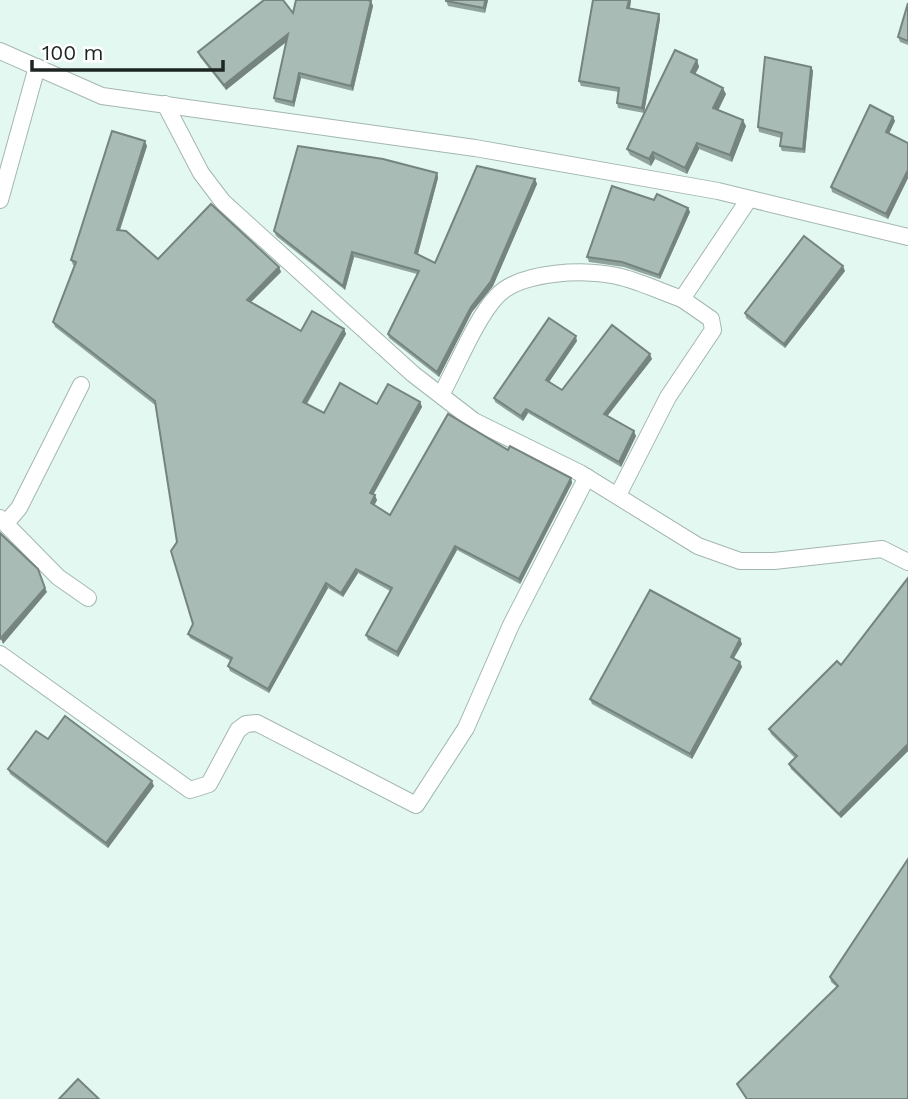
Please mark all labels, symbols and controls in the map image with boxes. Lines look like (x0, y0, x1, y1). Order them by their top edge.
scale bar (32, 28, 222, 72)
text: 100 m (42, 40, 104, 65)

